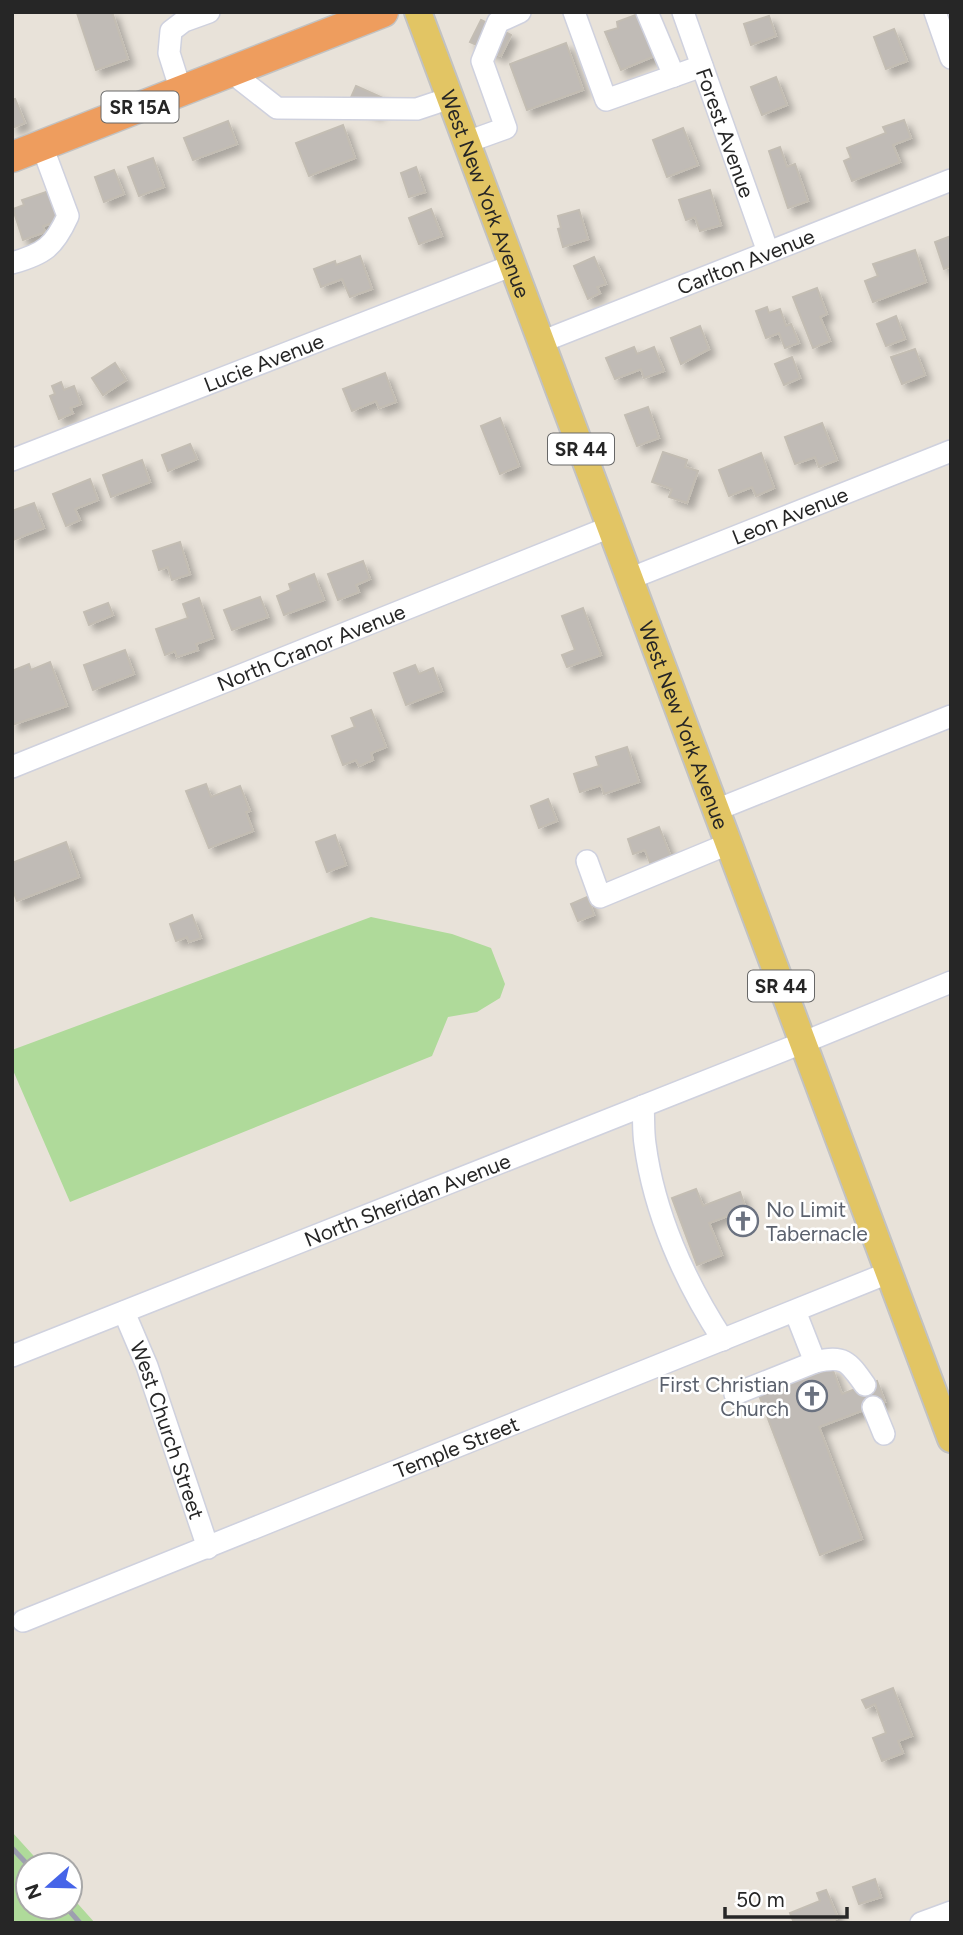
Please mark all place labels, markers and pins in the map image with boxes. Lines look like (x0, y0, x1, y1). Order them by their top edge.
place label: No Limit Tabernacle (766, 1197, 868, 1246)
church icon: No Limit Tabernacle (726, 1204, 760, 1238)
place label: First Christian Church (659, 1372, 789, 1421)
church icon: First Christian Church (795, 1379, 829, 1413)

